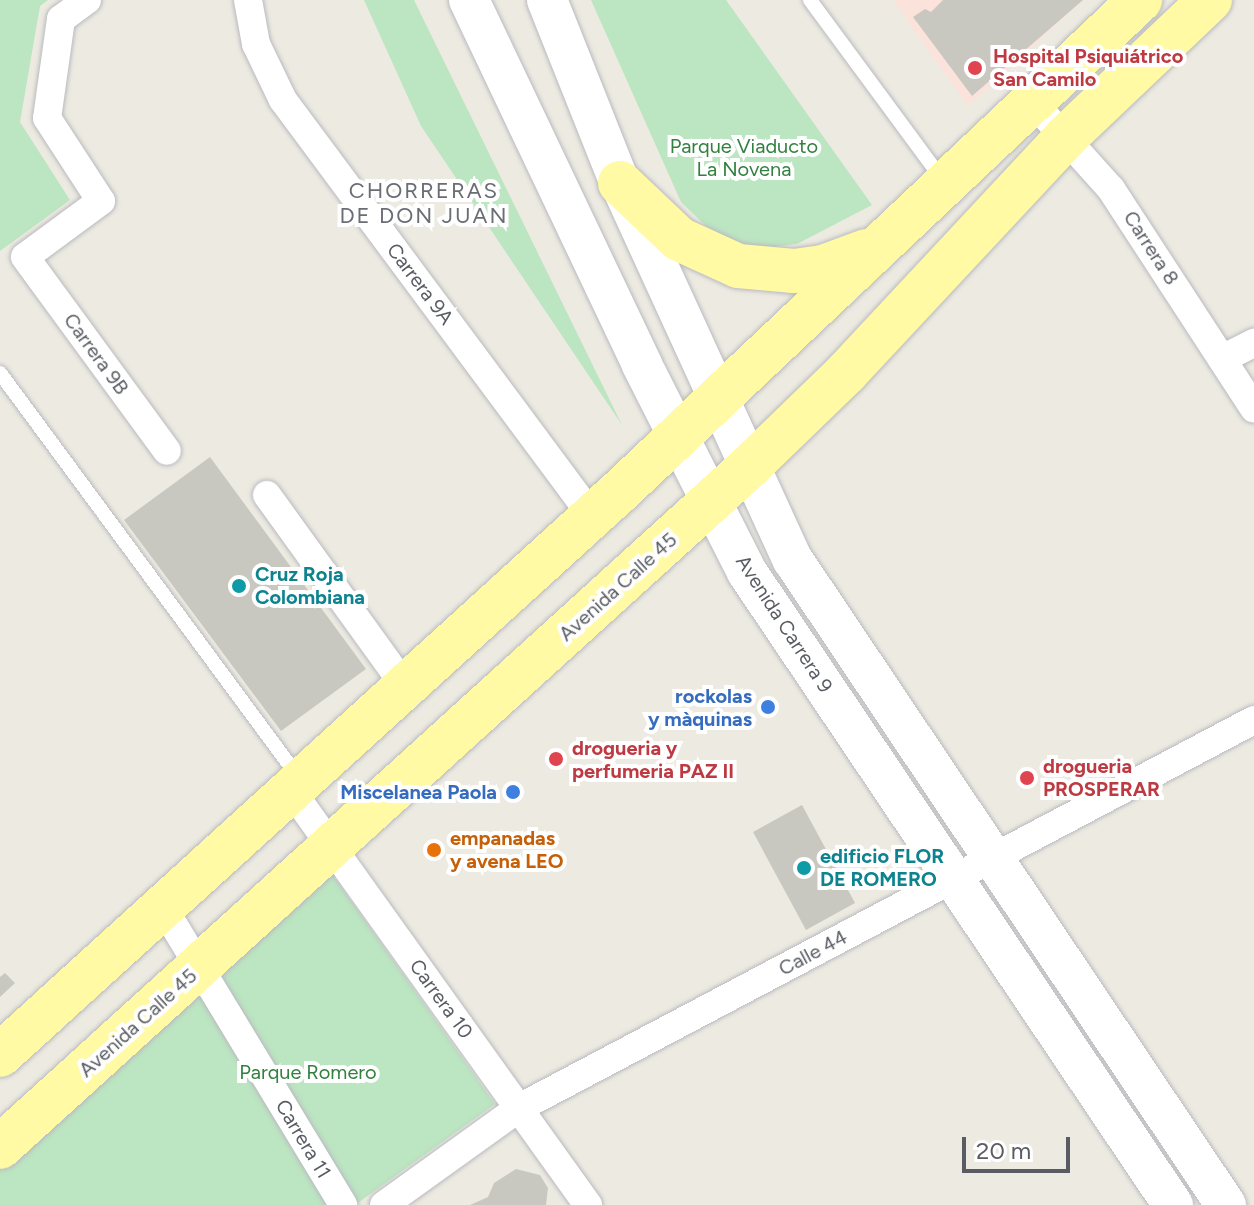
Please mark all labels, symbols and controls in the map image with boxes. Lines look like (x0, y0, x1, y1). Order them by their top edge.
place label: Hospital Psiquiátrico San Camilo (993, 44, 1183, 91)
marker: Hospital Psiquiátrico San Camilo (964, 57, 986, 79)
park label: Parque Viaducto La Novena (670, 134, 818, 181)
district label: CHORRERAS DE DON JUAN (339, 177, 509, 228)
street label: Carrera 8 (1118, 207, 1184, 289)
street label: Carrera 9A (382, 239, 458, 329)
street label: Carrera 9B (59, 309, 133, 399)
street label: Avenida Calle 45 (554, 528, 682, 646)
street label: Avenida Carrera 9 (731, 551, 837, 697)
place label: Cruz Roja Colombiana (255, 562, 365, 609)
marker: Cruz Roja Colombiana (230, 577, 248, 595)
place label: rockolas y màquinas (648, 684, 752, 731)
marker: rockolas y màquinas (759, 698, 777, 716)
place label: drogueria y perfumeria PAZ II (572, 736, 734, 783)
marker: drogueria y perfumeria PAZ II (547, 750, 565, 768)
place label: drogueria PROSPERAR (1043, 754, 1160, 801)
marker: drogueria PROSPERAR (1018, 769, 1036, 787)
place label: Miscelanea Paola (340, 780, 497, 804)
marker: Miscelanea Paola (504, 783, 522, 801)
place label: empanadas y avena LEO (450, 826, 564, 873)
marker: empanadas y avena LEO (425, 841, 443, 859)
place label: edificio FLOR DE ROMERO (820, 844, 944, 891)
marker: edificio FLOR DE ROMERO (795, 859, 813, 877)
street label: Calle 44 (775, 925, 851, 981)
street label: Carrera 10 (404, 955, 478, 1043)
street label: Avenida Calle 45 (74, 964, 202, 1082)
park label: Parque Romero (239, 1060, 377, 1084)
street label: Carrera 11 (270, 1095, 336, 1183)
scale bar (966, 1121, 1074, 1171)
text: 20 m (976, 1136, 1031, 1165)

